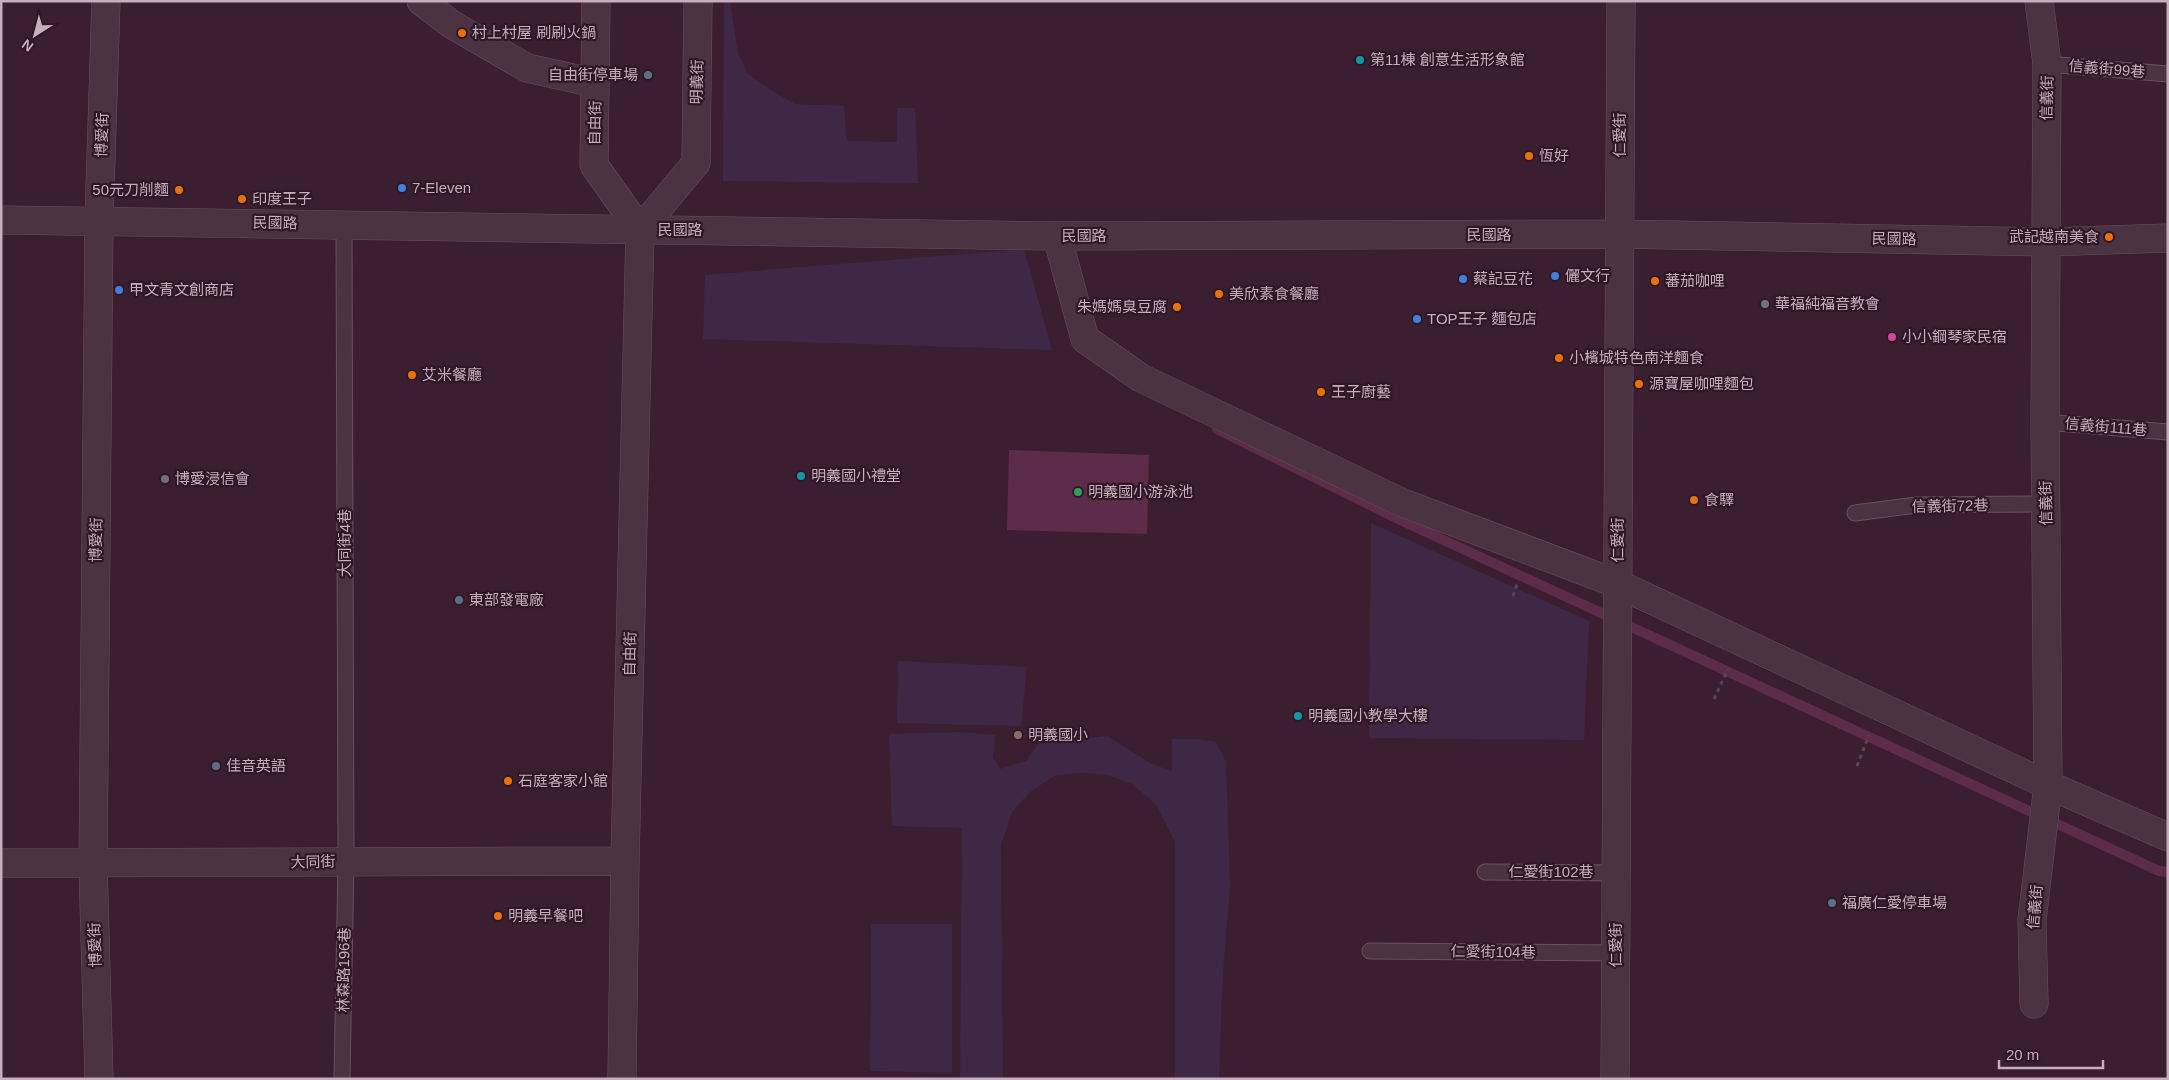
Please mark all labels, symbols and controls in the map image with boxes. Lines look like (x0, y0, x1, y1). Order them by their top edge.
north arrow (10, 10, 60, 60)
place label: 村上村屋 刷刷火鍋 (472, 24, 596, 41)
marker: 村上村屋 刷刷火鍋 (456, 27, 468, 39)
text: N (19, 36, 36, 55)
place label: 第11棟 創意生活形象館 (1370, 51, 1525, 68)
marker: 第11棟 創意生活形象館 (1354, 54, 1366, 66)
street label: 信義街99巷 (2068, 57, 2146, 80)
street label: 明義街 (688, 59, 705, 105)
place label: 自由街停車場 (548, 66, 638, 83)
marker: 自由街停車場 (642, 69, 654, 81)
street label: 信義街 (2038, 75, 2055, 121)
street label: 自由街 (586, 100, 603, 146)
street label: 博愛街 (92, 112, 111, 158)
street label: 仁愛街 (1611, 112, 1628, 158)
place label: 恆好 (1539, 147, 1569, 164)
marker: 恆好 (1523, 150, 1535, 162)
place label: 7-Eleven (412, 179, 471, 196)
place label: 50元刀削麵 (92, 181, 169, 198)
marker: 7-Eleven (396, 182, 408, 194)
marker: 50元刀削麵 (173, 184, 185, 196)
place label: 印度王子 (252, 190, 312, 207)
marker: 印度王子 (236, 193, 248, 205)
street label: 民國路 (252, 214, 298, 231)
street label: 民國路 (657, 221, 703, 238)
street label: 民國路 (1466, 226, 1512, 243)
street label: 民國路 (1061, 227, 1107, 244)
place label: 武記越南美食 (2009, 228, 2099, 245)
street label: 民國路 (1871, 230, 1917, 247)
marker: 武記越南美食 (2103, 231, 2115, 243)
place label: 儷文行 (1565, 267, 1610, 284)
place label: 蔡記豆花 (1473, 270, 1533, 287)
marker: 儷文行 (1549, 270, 1561, 282)
place label: 蕃茄咖哩 (1665, 272, 1725, 289)
marker: 蔡記豆花 (1457, 273, 1469, 285)
marker: 蕃茄咖哩 (1649, 275, 1661, 287)
place label: 甲文青文創商店 (129, 281, 234, 298)
marker: 甲文青文創商店 (113, 284, 125, 296)
place label: 美欣素食餐廳 (1229, 285, 1319, 302)
marker: 美欣素食餐廳 (1213, 288, 1225, 300)
place label: 華福純福音教會 (1775, 295, 1880, 312)
place label: 朱媽媽臭豆腐 (1077, 298, 1167, 315)
marker: 華福純福音教會 (1759, 298, 1771, 310)
marker: 朱媽媽臭豆腐 (1171, 301, 1183, 313)
place label: TOP王子 麵包店 (1427, 310, 1537, 327)
marker: TOP王子 麵包店 (1411, 313, 1423, 325)
place label: 小小鋼琴家民宿 (1902, 328, 2007, 345)
marker: 小小鋼琴家民宿 (1886, 331, 1898, 343)
place label: 小檳城特色南洋麵食 (1569, 349, 1704, 366)
marker: 小檳城特色南洋麵食 (1553, 352, 1565, 364)
place label: 艾米餐廳 (422, 366, 482, 383)
marker: 艾米餐廳 (406, 369, 418, 381)
place label: 源寶屋咖哩麵包 (1649, 375, 1754, 392)
marker: 源寶屋咖哩麵包 (1633, 378, 1645, 390)
place label: 王子廚藝 (1331, 383, 1391, 400)
marker: 王子廚藝 (1315, 386, 1327, 398)
street label: 信義街111巷 (2064, 414, 2148, 439)
place label: 明義國小禮堂 (811, 467, 901, 484)
place label: 博愛浸信會 (175, 470, 250, 487)
marker: 明義國小禮堂 (795, 470, 807, 482)
marker: 博愛浸信會 (159, 473, 171, 485)
street label: 信義街 (2037, 480, 2054, 526)
place label: 明義國小游泳池 (1088, 483, 1193, 500)
marker: 明義國小游泳池 (1072, 486, 1084, 498)
place label: 食驛 (1704, 491, 1734, 508)
marker: 食驛 (1688, 494, 1700, 506)
street label: 信義街72巷 (1912, 496, 1988, 515)
street label: 大同街4巷 (336, 509, 353, 577)
street label: 博愛街 (87, 517, 104, 563)
street label: 仁愛街 (1609, 517, 1626, 563)
place label: 東部發電廠 (469, 591, 544, 608)
marker: 東部發電廠 (453, 594, 465, 606)
street label: 自由街 (621, 631, 638, 677)
place label: 明義國小教學大樓 (1308, 707, 1428, 724)
marker: 明義國小教學大樓 (1292, 710, 1304, 722)
place label: 明義國小 (1028, 726, 1088, 743)
marker: 明義國小 (1012, 729, 1024, 741)
place label: 佳音英語 (226, 757, 286, 774)
marker: 佳音英語 (210, 760, 222, 772)
place label: 石庭客家小館 (518, 772, 608, 789)
marker: 石庭客家小館 (502, 775, 514, 787)
street label: 大同街 (290, 853, 336, 870)
street label: 仁愛街102巷 (1508, 863, 1594, 880)
street label: 信義街 (2024, 884, 2045, 930)
place label: 福廣仁愛停車場 (1842, 894, 1947, 911)
marker: 福廣仁愛停車場 (1826, 897, 1838, 909)
place label: 明義早餐吧 (508, 907, 583, 924)
marker: 明義早餐吧 (492, 910, 504, 922)
street label: 博愛街 (85, 922, 104, 968)
street label: 仁愛街 (1607, 922, 1624, 968)
street label: 林森路196巷 (334, 927, 353, 1013)
street label: 仁愛街104巷 (1450, 942, 1536, 961)
scale bar (1999, 1038, 2103, 1070)
text: 20 m (2006, 1046, 2039, 1063)

